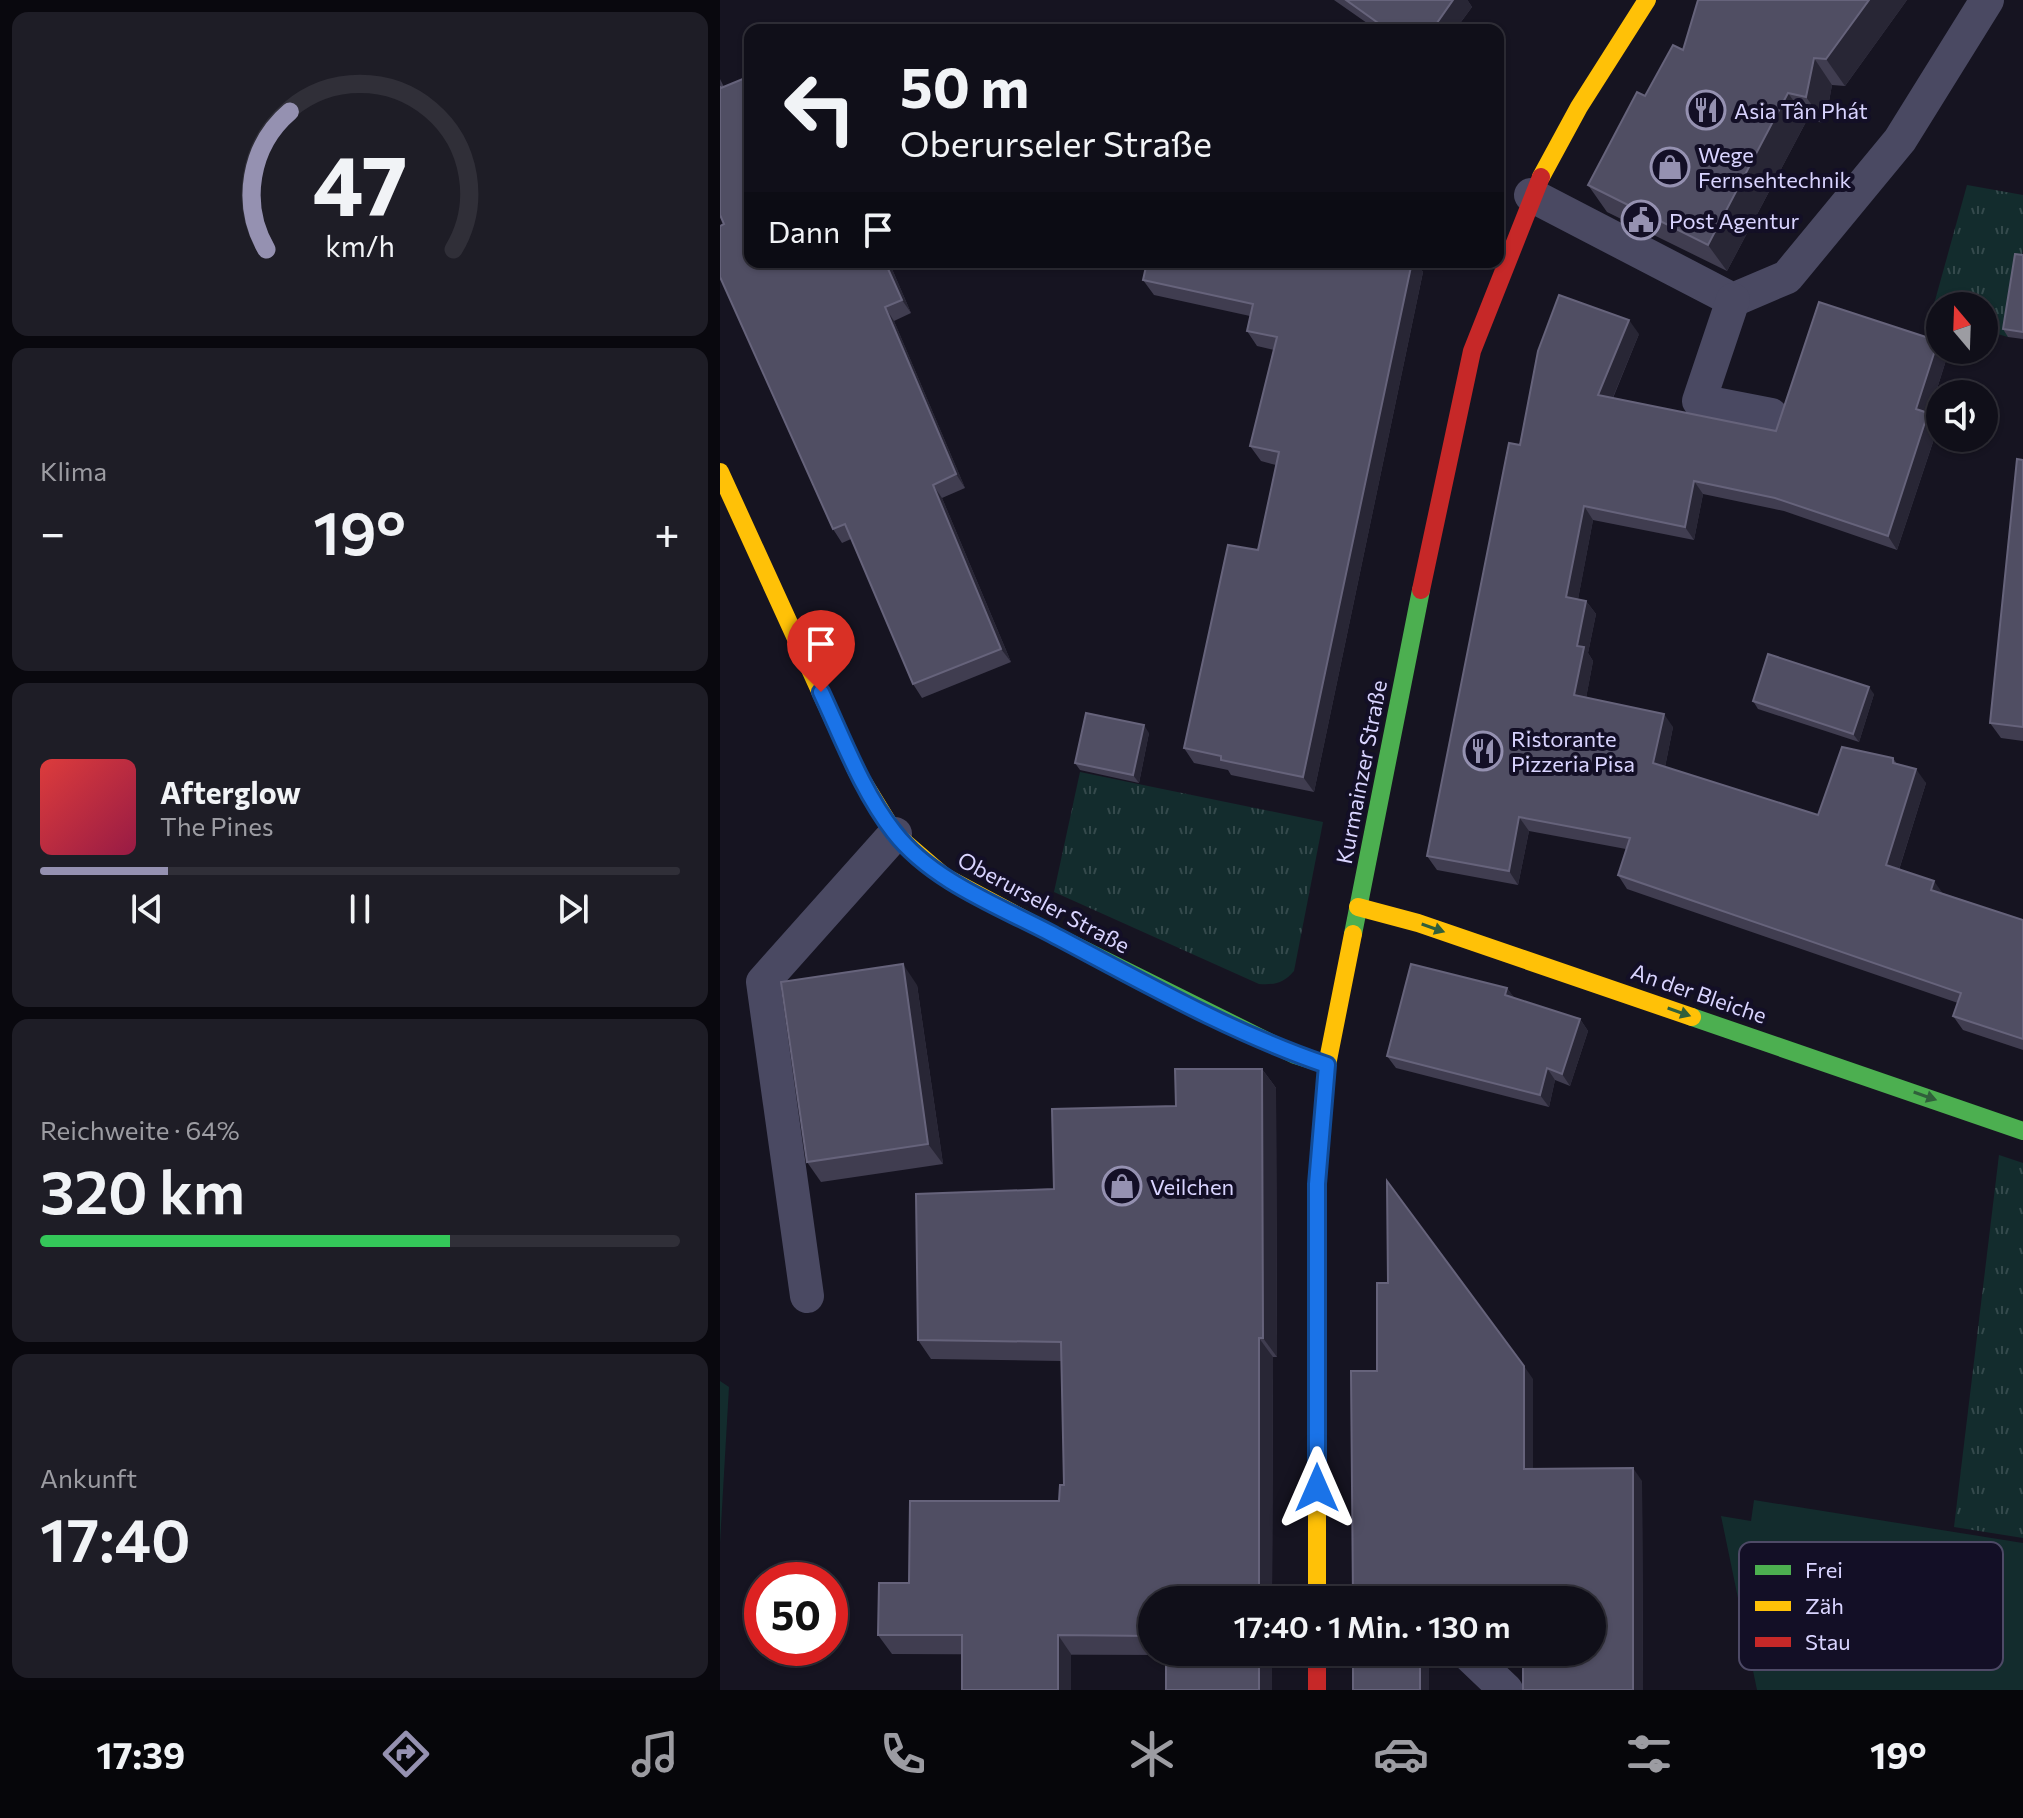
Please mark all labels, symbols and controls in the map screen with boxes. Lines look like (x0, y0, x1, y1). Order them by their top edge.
text: 50 m (900, 51, 1029, 120)
icon: left (768, 56, 872, 160)
restaurant icon: Asia Tân Phát (1685, 89, 1727, 131)
place label: Asia Tân Phát (1734, 97, 1868, 124)
text: Oberurseler Straße (900, 120, 1212, 164)
text: 47 (312, 130, 408, 232)
place label: Wege Fernsehtechnik (1698, 141, 1852, 193)
shop icon: Wege Fernsehtechnik (1649, 146, 1691, 188)
public building icon: Post Agentur (1620, 199, 1662, 241)
place label: Post Agentur (1669, 207, 1799, 234)
icon: arrive (856, 208, 900, 252)
text: Dann (768, 212, 840, 249)
text: km/h (325, 228, 395, 263)
north arrow (1926, 292, 1998, 364)
map controls (1926, 292, 1998, 452)
button: sound (1926, 380, 1998, 452)
text: Klima (40, 455, 107, 486)
text: 19° (313, 494, 406, 567)
text: − (40, 504, 65, 558)
text: + (654, 504, 680, 558)
pin (787, 610, 855, 692)
icon: arrive (799, 622, 843, 666)
street label: Kurmainzer Straße (1330, 678, 1392, 866)
place label: Ristorante Pizzeria Pisa (1511, 725, 1635, 777)
restaurant icon: Ristorante Pizzeria Pisa (1462, 730, 1504, 772)
text: Afterglow (160, 773, 301, 810)
text: The Pines (160, 810, 274, 841)
street label: Oberurseler Straße (954, 845, 1134, 959)
icon: previous (125, 887, 169, 931)
icon: pause (338, 887, 382, 931)
icon: next (551, 887, 595, 931)
one-way arrow (1422, 922, 1446, 934)
street label: An der Bleiche (1628, 957, 1770, 1029)
one-way arrow (1668, 1006, 1692, 1018)
one-way arrow (1914, 1090, 1938, 1103)
text: Reichweite · 64% (40, 1114, 240, 1145)
text: 320 km (40, 1153, 245, 1226)
shop icon: Veilchen (1101, 1165, 1143, 1207)
place label: Veilchen (1150, 1173, 1234, 1200)
position arrow (1275, 1446, 1359, 1530)
text: Ankunft (40, 1462, 137, 1493)
text: 17:40 (40, 1501, 191, 1574)
legend (1739, 1542, 2003, 1670)
text: Frei (1805, 1556, 1843, 1583)
speed limit sign: 50 (744, 1562, 848, 1666)
text: Zäh (1805, 1592, 1844, 1619)
text: 17:40 · 1 Min. · 130 m (1234, 1607, 1510, 1644)
text: Stau (1805, 1628, 1851, 1655)
icon: directions (378, 1726, 434, 1782)
icon: music (627, 1726, 683, 1782)
icon: phone (875, 1726, 931, 1782)
icon: climate (1124, 1726, 1180, 1782)
icon: car (1373, 1726, 1429, 1782)
icon: filters (1621, 1726, 1677, 1782)
text: 17:39 (96, 1732, 185, 1776)
text: 19° (1870, 1732, 1927, 1776)

